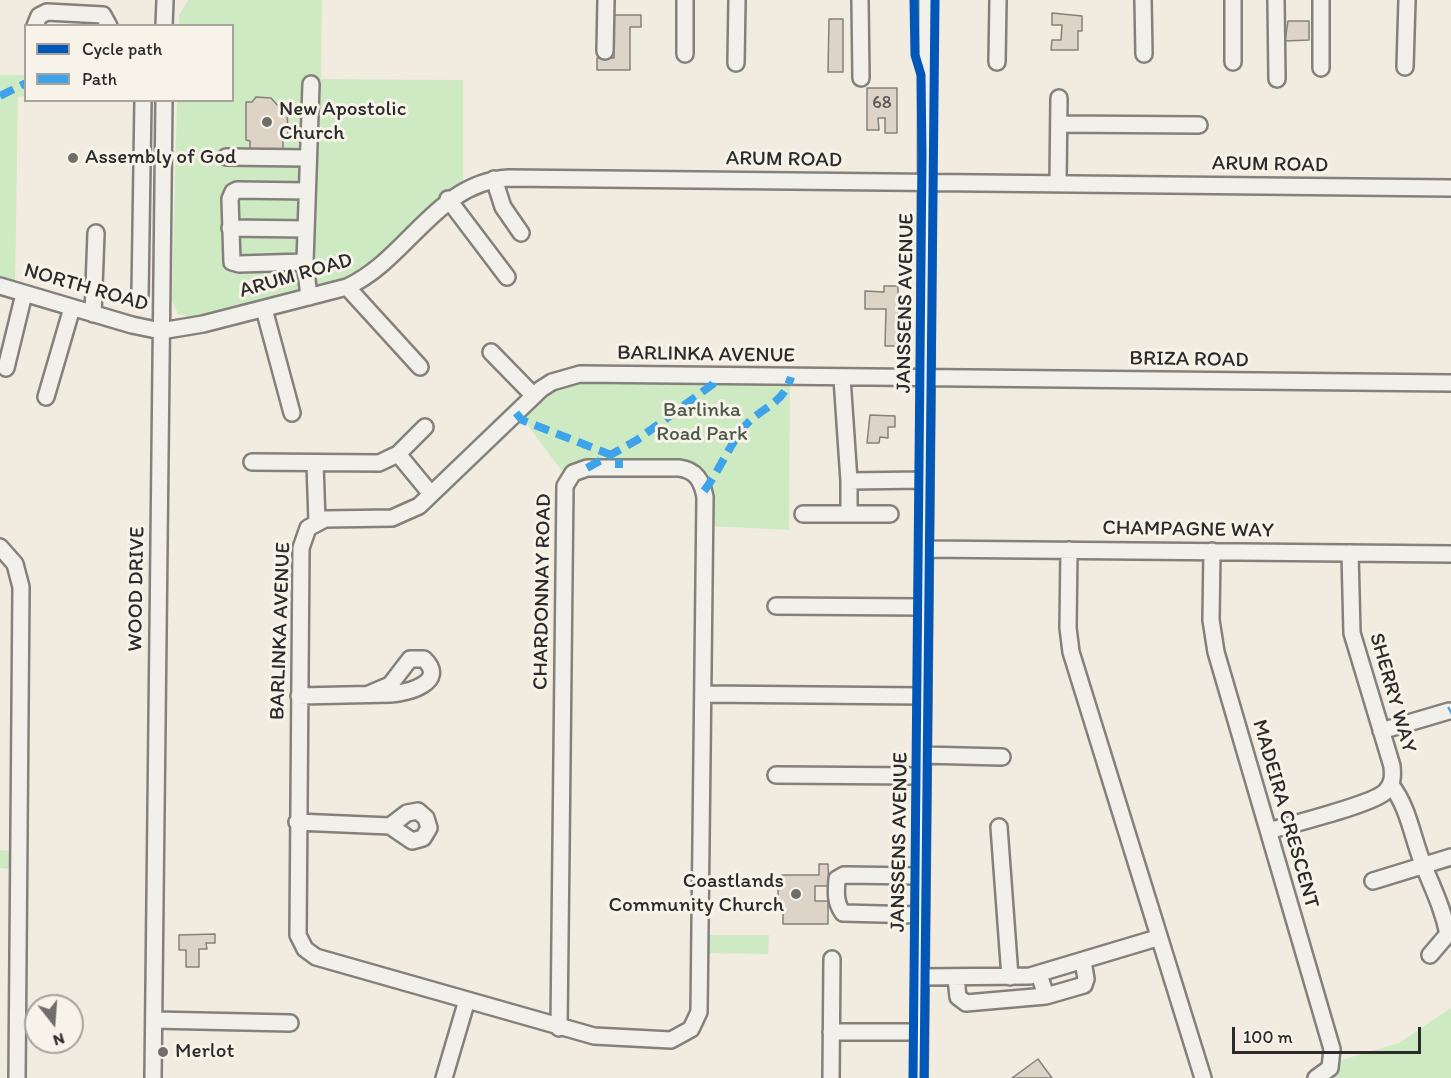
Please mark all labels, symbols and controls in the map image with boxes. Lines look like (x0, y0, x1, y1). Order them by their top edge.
legend (24, 24, 234, 102)
text: Cycle path (82, 38, 162, 60)
text: Path (82, 68, 117, 90)
house number: 68 (872, 92, 892, 114)
place label: New Apostolic Church (279, 97, 406, 147)
marker: New Apostolic Church (260, 115, 274, 129)
place label: Assembly of God (85, 145, 237, 171)
street label: ARUM ROAD (726, 146, 842, 174)
marker: Assembly of God (66, 151, 80, 165)
street label: ARUM ROAD (1212, 151, 1328, 179)
street label: JANSSENS AVENUE (892, 213, 920, 393)
street label: ARUM ROAD (237, 248, 355, 304)
street label: NORTH ROAD (21, 258, 151, 318)
street label: BARLINKA AVENUE (617, 341, 795, 369)
street label: BRIZA ROAD (1129, 346, 1249, 374)
park label: Barlinka Road Park (656, 398, 748, 448)
street label: CHARDONNAY ROAD (529, 494, 557, 690)
street label: CHAMPAGNE WAY (1102, 516, 1274, 544)
street label: WOOD DRIVE (123, 526, 151, 652)
street label: BARLINKA AVENUE (265, 542, 297, 720)
street label: SHERRY WAY (1363, 630, 1421, 756)
street label: MADEIRA CRESCENT (1246, 717, 1324, 911)
street label: JANSSENS AVENUE (886, 752, 914, 932)
place label: Coastlands Community Church (609, 869, 784, 919)
marker: Coastlands Community Church (789, 887, 803, 901)
north arrow (24, 994, 84, 1054)
scale bar (1235, 1015, 1424, 1053)
text: 100 m (1243, 1026, 1293, 1048)
text: N (51, 1029, 67, 1050)
place label: Merlot (175, 1039, 234, 1065)
marker: Merlot (156, 1045, 170, 1059)

